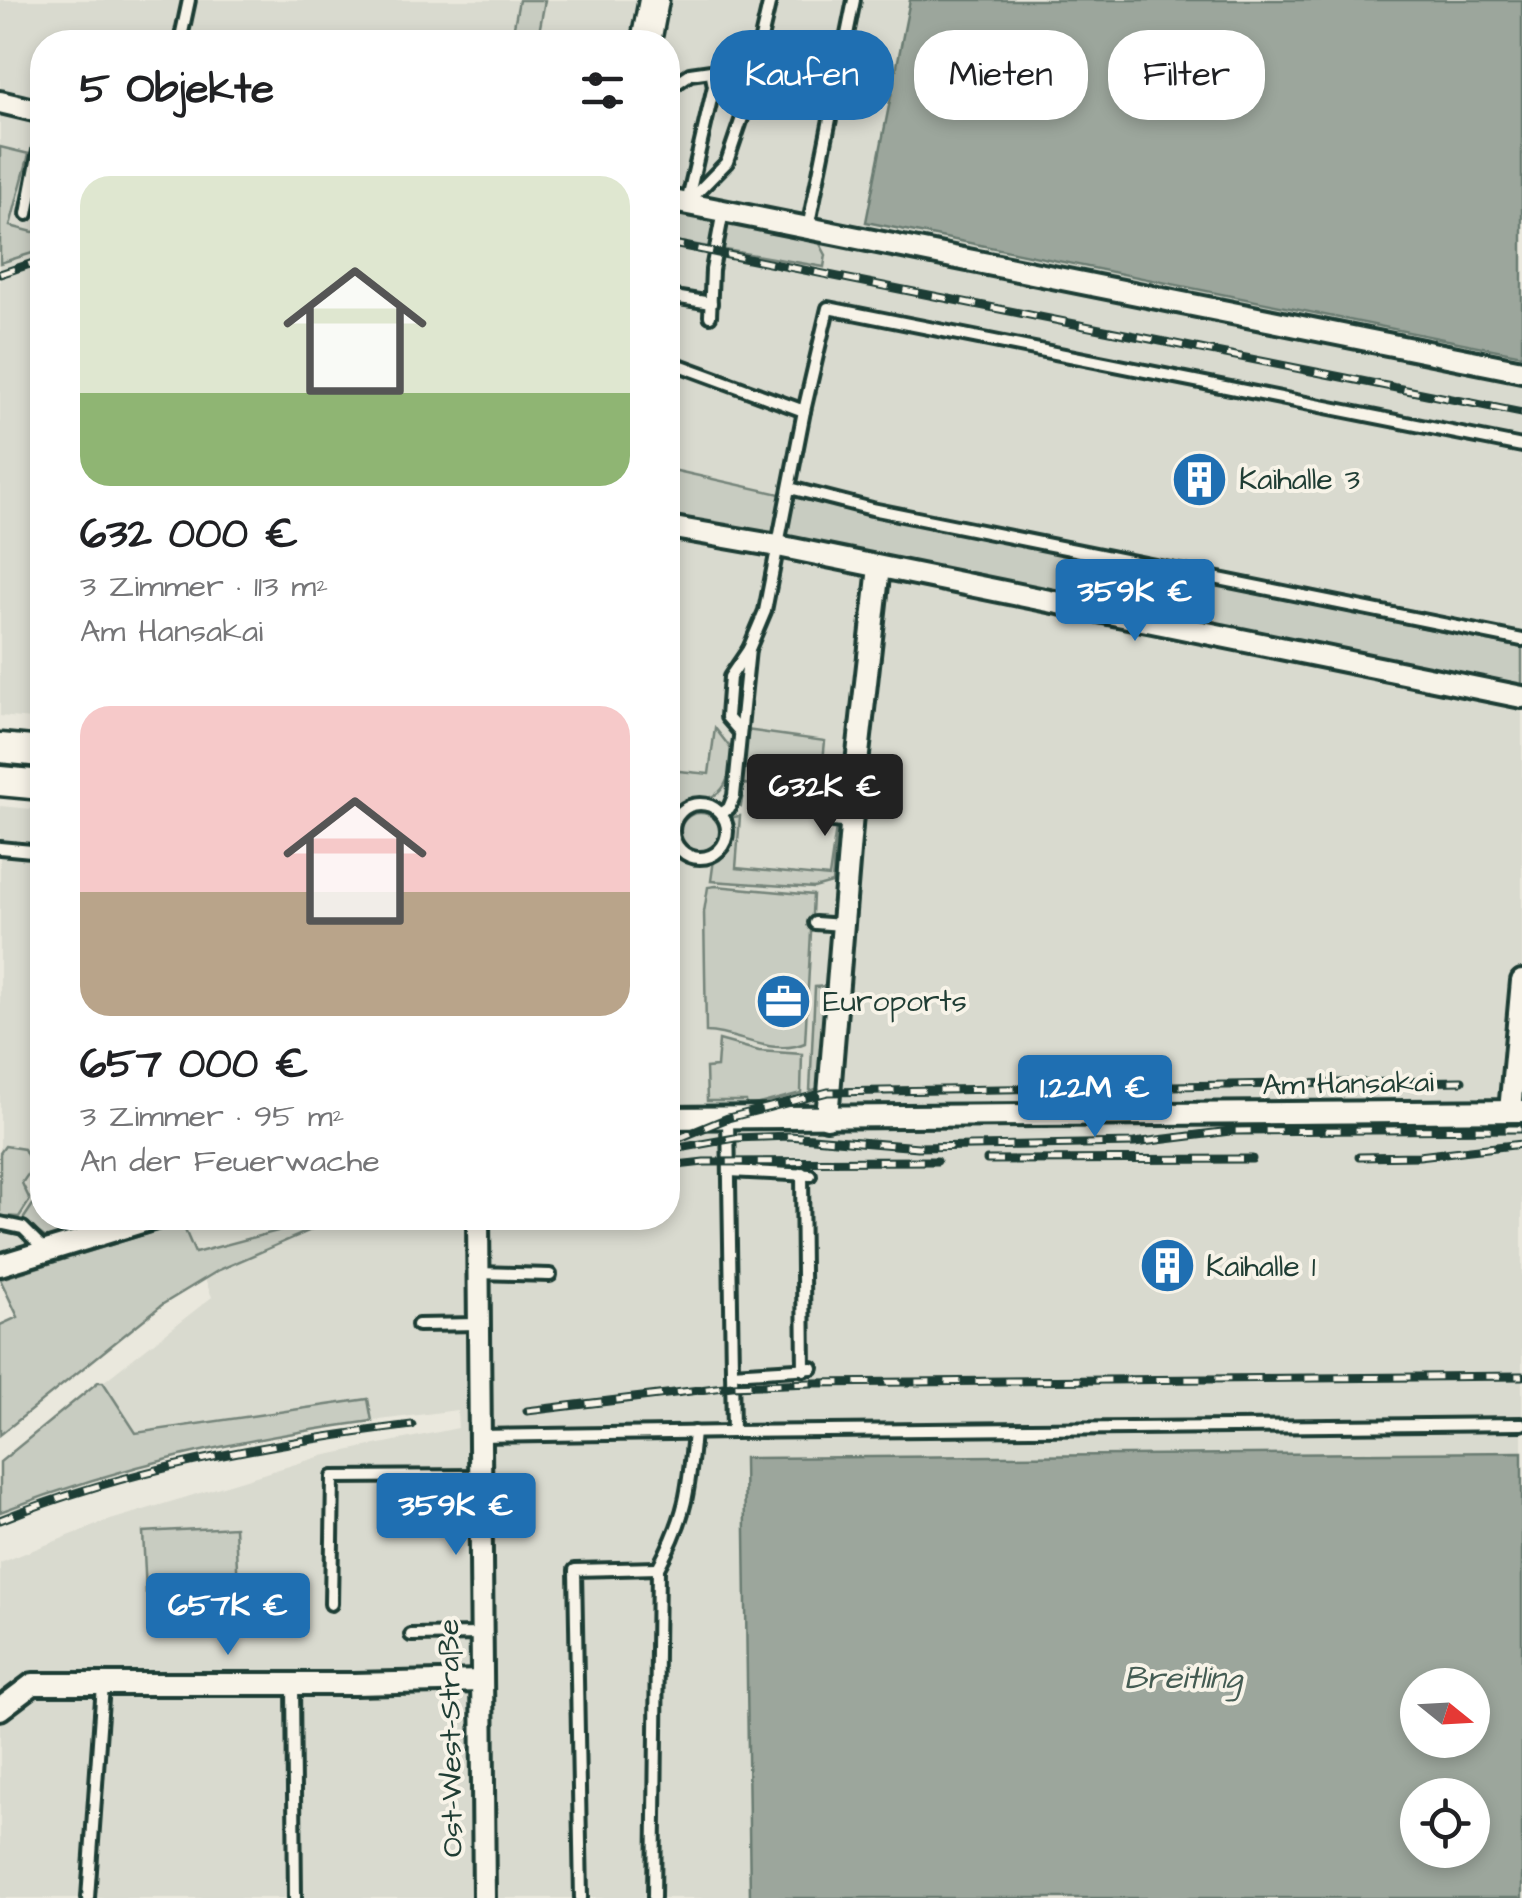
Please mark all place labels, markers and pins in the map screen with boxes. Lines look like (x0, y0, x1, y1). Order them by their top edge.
building icon: Kaihalle 3 (1170, 449, 1230, 509)
place label: Kaihalle 3 (1239, 459, 1360, 501)
pin: 359K € (1054, 559, 1216, 644)
pin: 632K € (744, 754, 906, 839)
office icon: Euroports (754, 971, 814, 1031)
place label: Euroports (823, 981, 967, 1023)
pin: 1.22M € (1003, 1055, 1187, 1140)
building icon: Kaihalle 1 (1137, 1236, 1197, 1296)
place label: Kaihalle 1 (1206, 1246, 1316, 1288)
pin: 359K € (375, 1473, 537, 1558)
pin: 657K € (147, 1573, 309, 1658)

